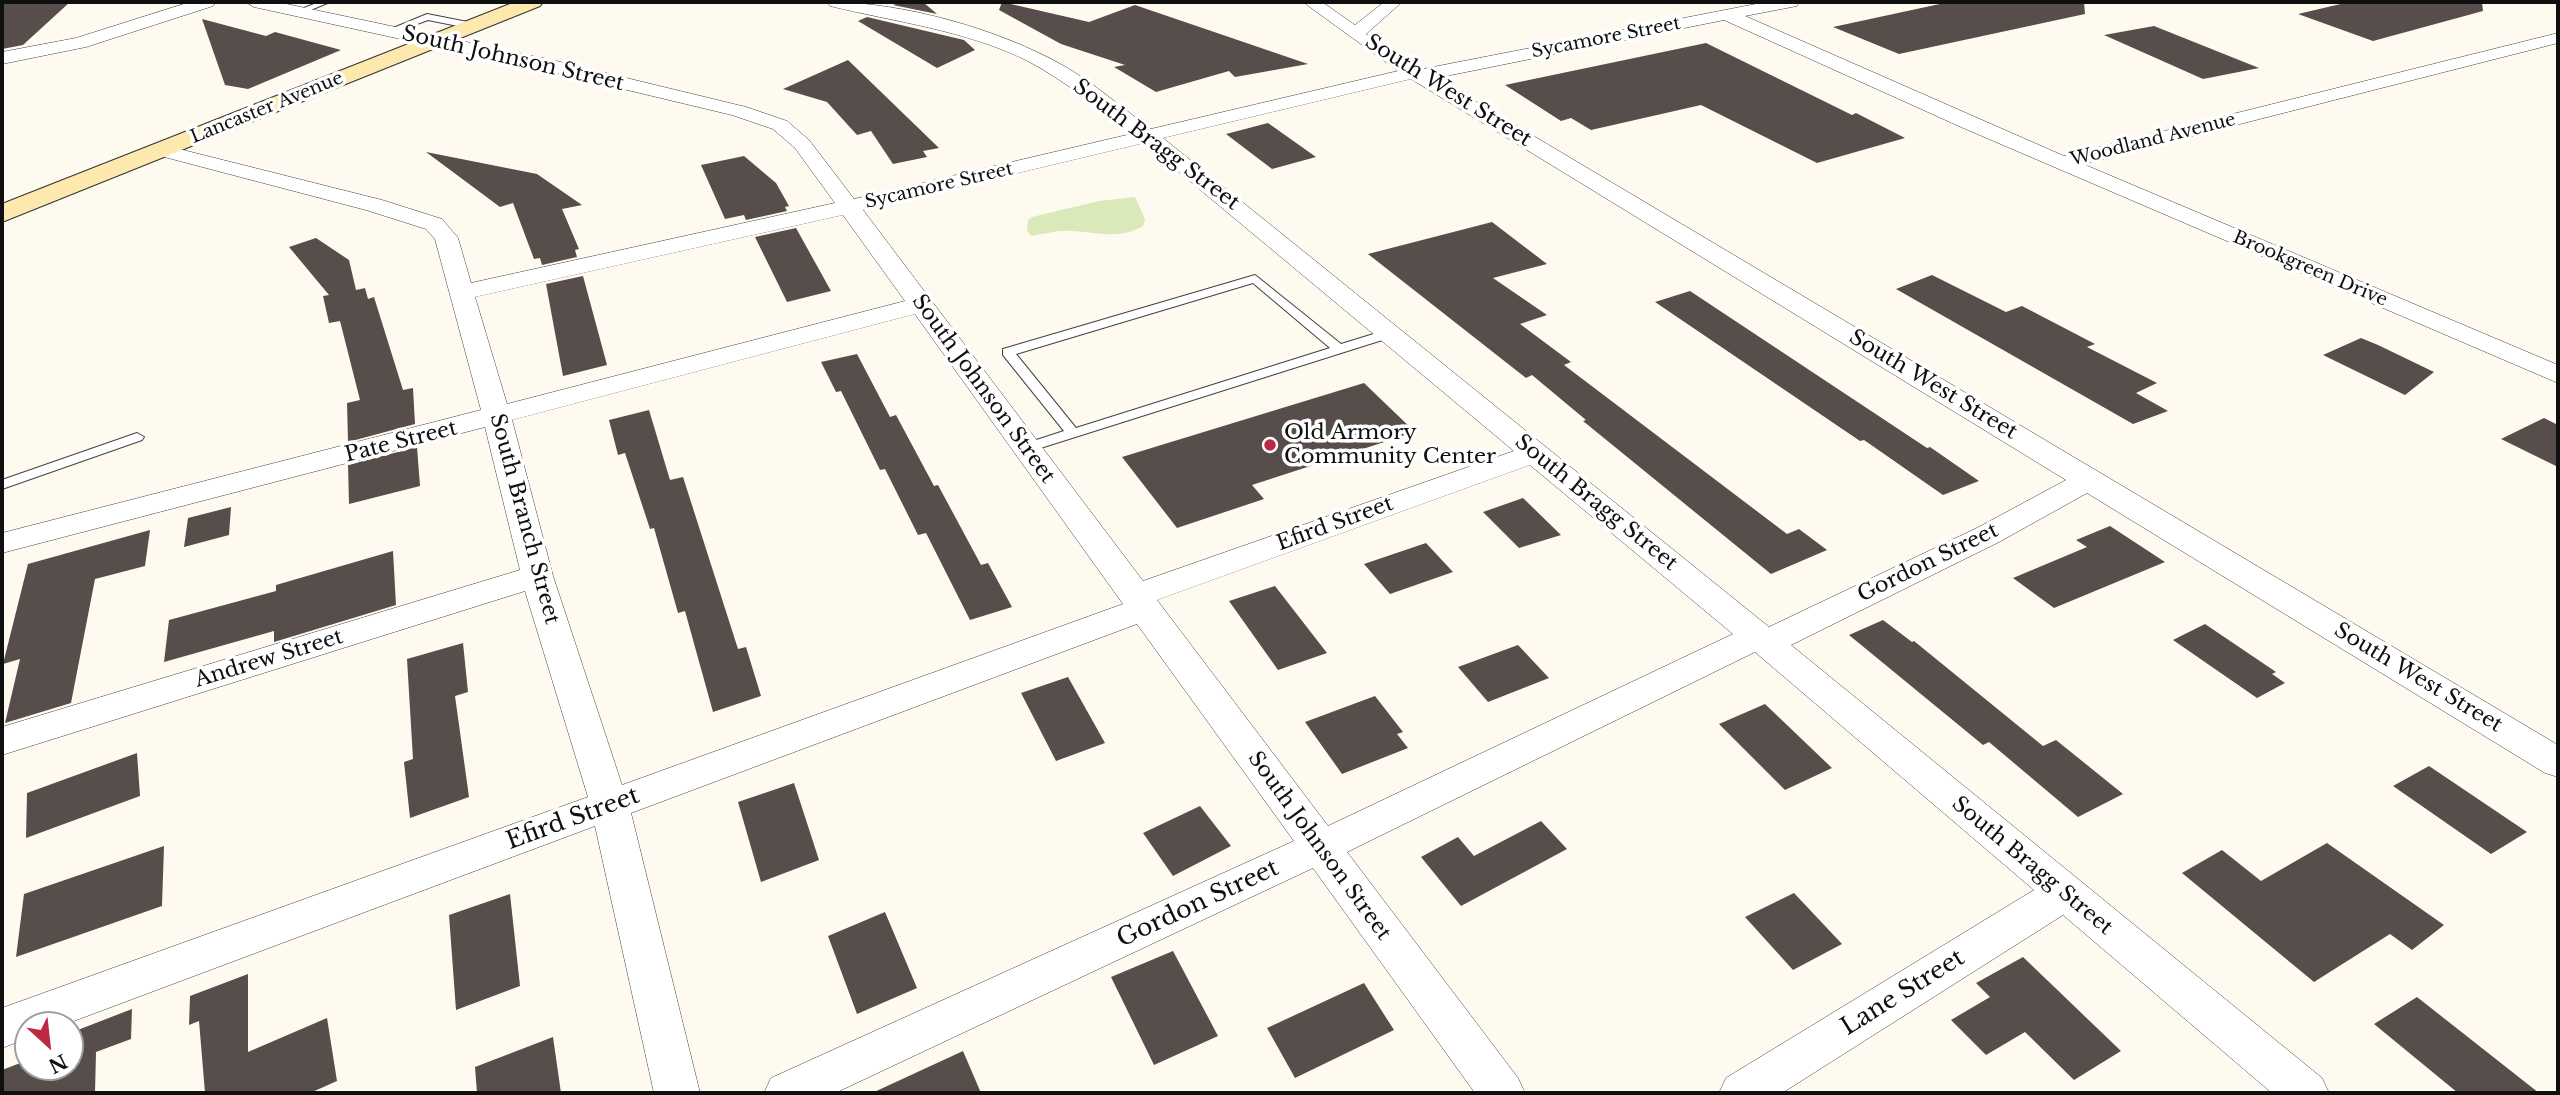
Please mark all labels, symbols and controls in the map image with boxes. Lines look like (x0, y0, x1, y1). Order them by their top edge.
street label: Sycamore Street (1530, 13, 1682, 63)
street label: South Johnson Street (400, 21, 626, 97)
street label: South West Street (1360, 30, 1536, 152)
street label: Lancaster Avenue (188, 68, 346, 148)
street label: South Bragg Street (1068, 74, 1244, 216)
street label: Woodland Avenue (2068, 109, 2238, 171)
street label: Sycamore Street (863, 158, 1015, 214)
street label: Brookgreen Drive (2230, 227, 2390, 311)
street label: South Johnson Street (906, 290, 1060, 488)
street label: South West Street (1844, 325, 2022, 445)
street label: South Branch Street (484, 411, 564, 627)
street label: Pate Street (342, 416, 460, 468)
place label: Old Armory Community Center (1284, 420, 1496, 470)
street label: South Bragg Street (1510, 430, 1682, 576)
marker: Old Armory Community Center (1262, 437, 1278, 453)
street label: Efird Street (1273, 491, 1397, 557)
street label: Gordon Street (1854, 518, 2002, 608)
street label: South West Street (2329, 618, 2507, 738)
street label: Andrew Street (192, 625, 346, 693)
street label: South Johnson Street (1242, 747, 1396, 945)
street label: Efird Street (503, 782, 643, 856)
street label: South Bragg Street (1947, 791, 2117, 941)
street label: Gordon Street (1112, 854, 1284, 954)
street label: Lane Street (1836, 944, 1970, 1042)
north arrow (14, 1011, 84, 1081)
text: N (45, 1049, 71, 1078)

